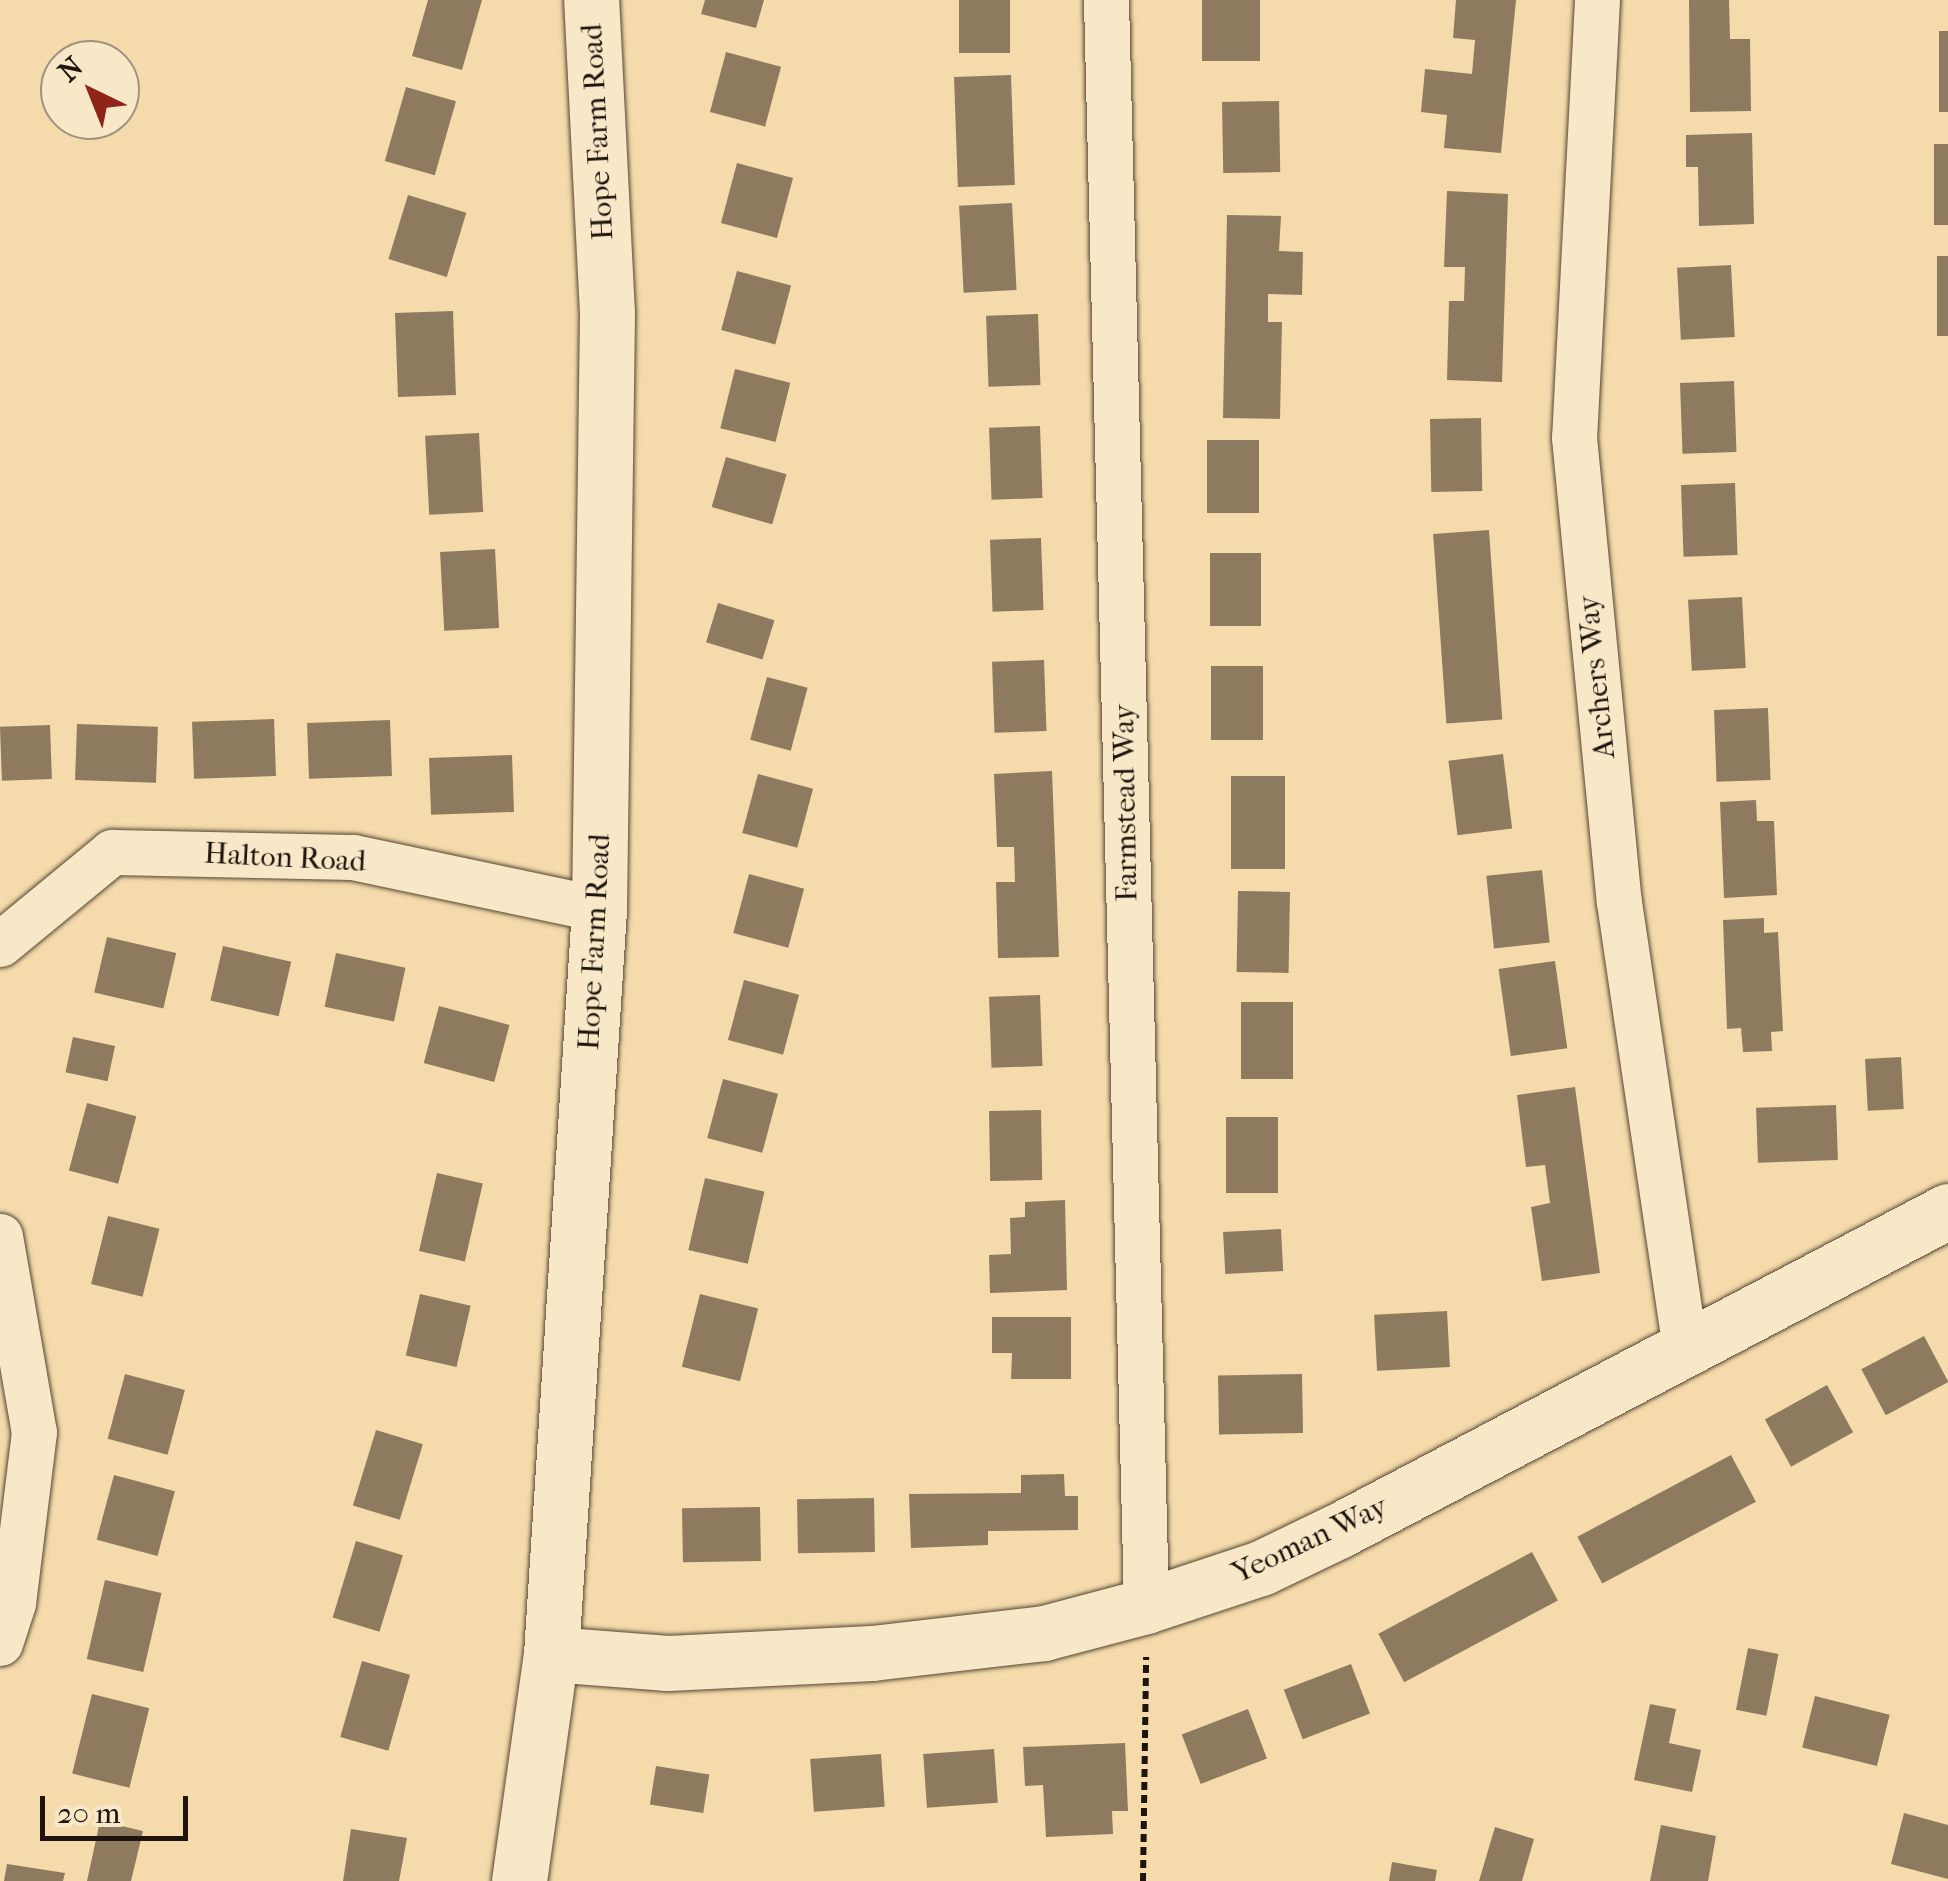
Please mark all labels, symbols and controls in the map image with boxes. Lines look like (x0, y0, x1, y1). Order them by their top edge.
street label: Hope Farm Road (574, 23, 622, 241)
north arrow (40, 40, 140, 140)
text: N (52, 50, 90, 88)
street label: Archers Way (1571, 594, 1623, 760)
street label: Farmstead Way (1106, 704, 1146, 902)
street label: Hope Farm Road (571, 833, 619, 1051)
street label: Halton Road (203, 836, 367, 880)
street label: Yeoman Way (1227, 1488, 1393, 1592)
scale bar (45, 1776, 192, 1838)
text: 20 m (57, 1796, 120, 1831)

